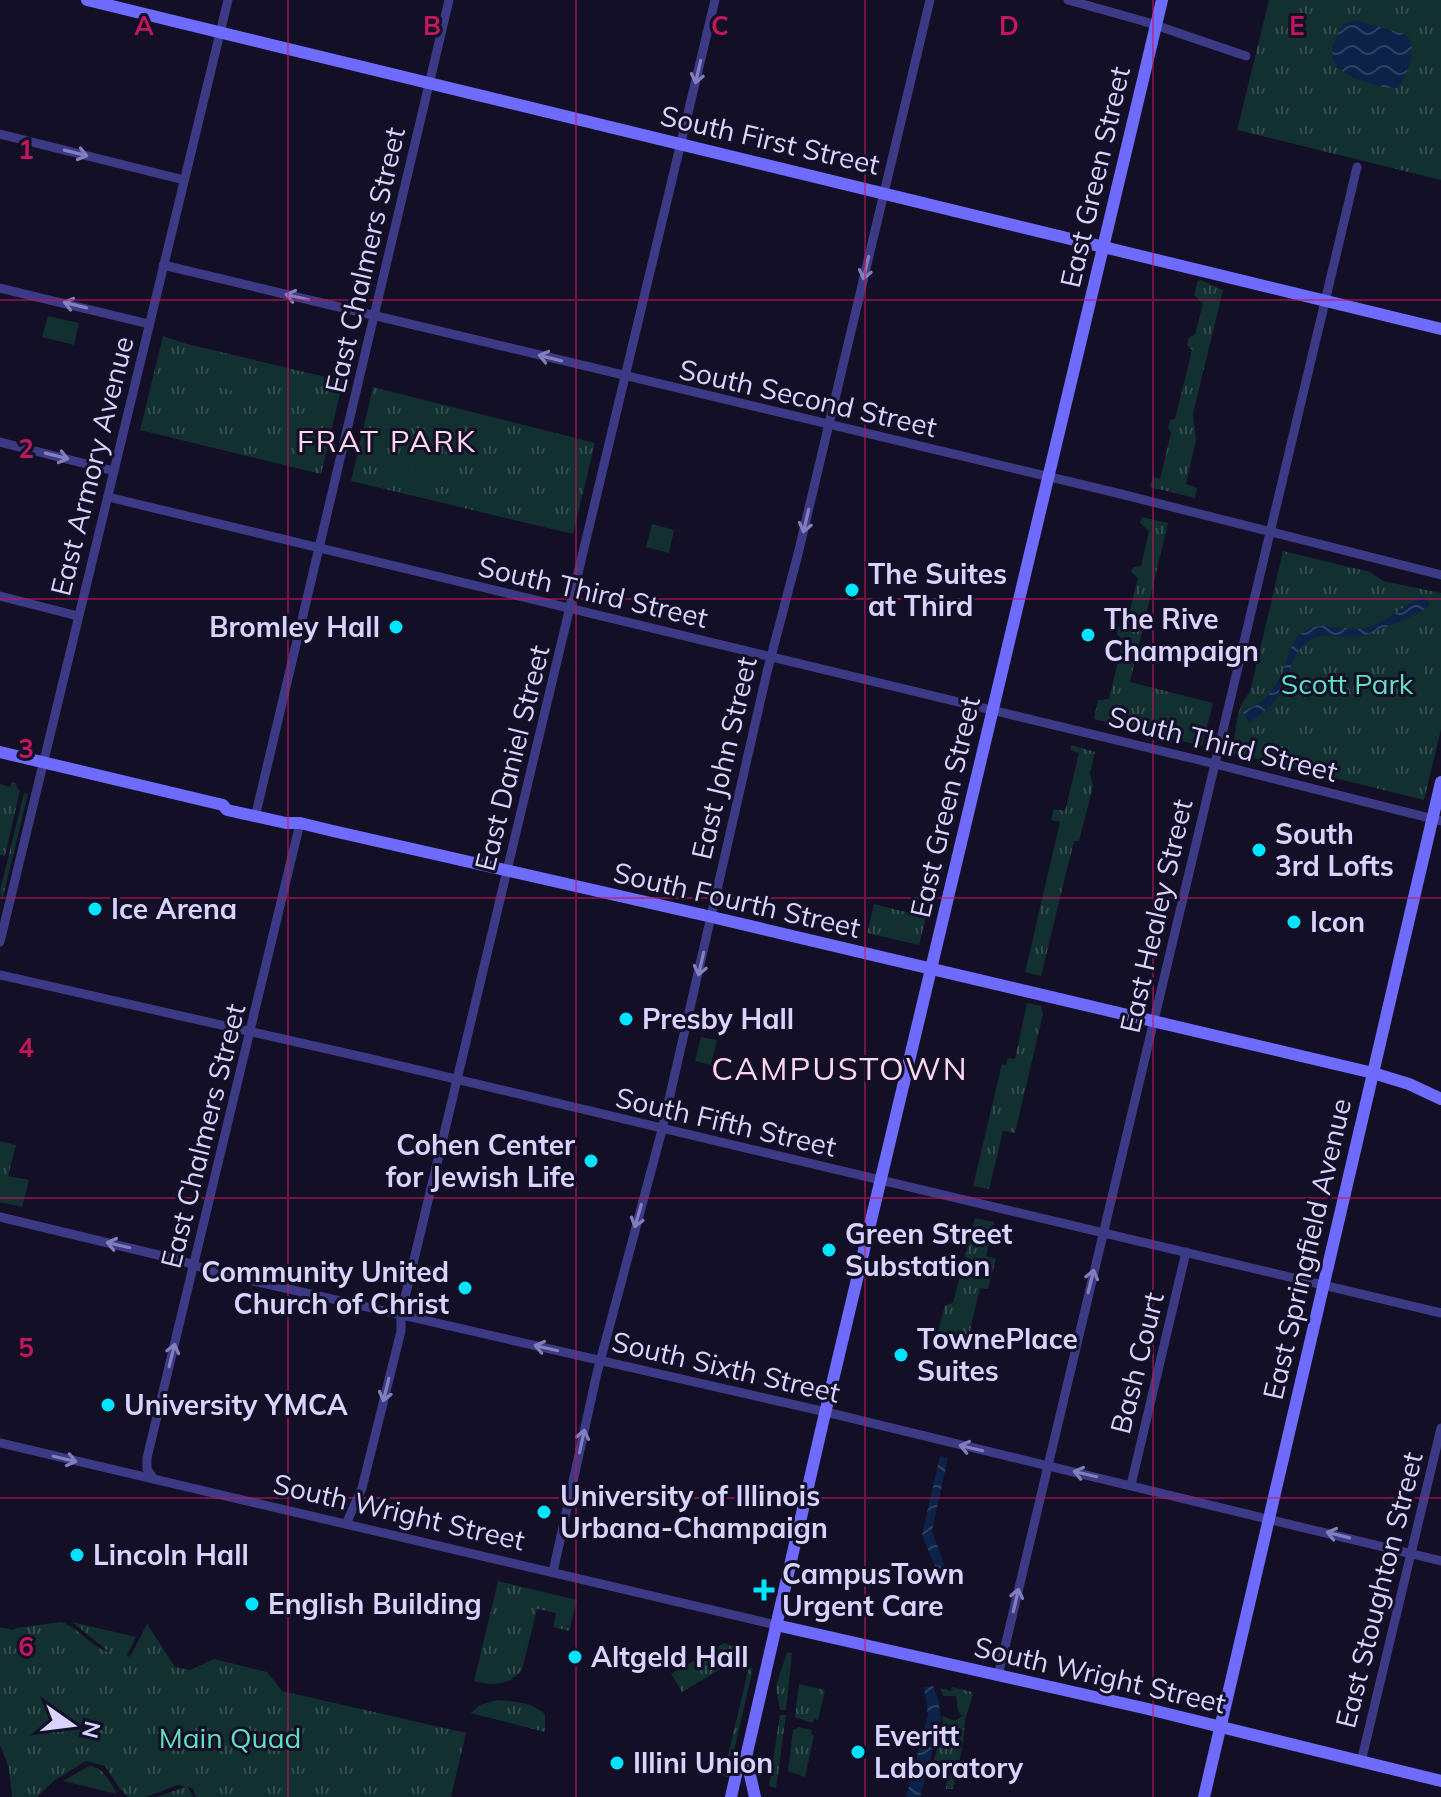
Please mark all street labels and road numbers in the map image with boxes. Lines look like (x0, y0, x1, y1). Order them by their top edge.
street label: East Green Street (1052, 63, 1137, 291)
street label: South First Street (657, 97, 883, 182)
street label: East Chalmers Street (317, 124, 412, 396)
street label: East Armory Avenue (42, 333, 141, 599)
street label: South Second Street (676, 351, 941, 444)
street label: South Third Street (475, 548, 712, 635)
street label: East Daniel Street (467, 641, 557, 874)
street label: East John Street (683, 653, 764, 863)
street label: East Green Street (902, 693, 987, 921)
street label: South Third Street (1105, 698, 1341, 789)
street label: East Healey Street (1112, 795, 1199, 1036)
street label: South Fourth Street (610, 854, 864, 945)
street label: East Chalmers Street (153, 1000, 252, 1272)
street label: South Fifth Street (612, 1079, 840, 1164)
street label: East Springfield Avenue (1255, 1095, 1358, 1403)
street label: Bash Court (1102, 1288, 1171, 1437)
street label: South Sixth Street (609, 1323, 844, 1410)
street label: East Stoughton Street (1327, 1448, 1430, 1732)
street label: South Wright Street (270, 1466, 529, 1558)
street label: South Wright Street (971, 1629, 1230, 1721)

